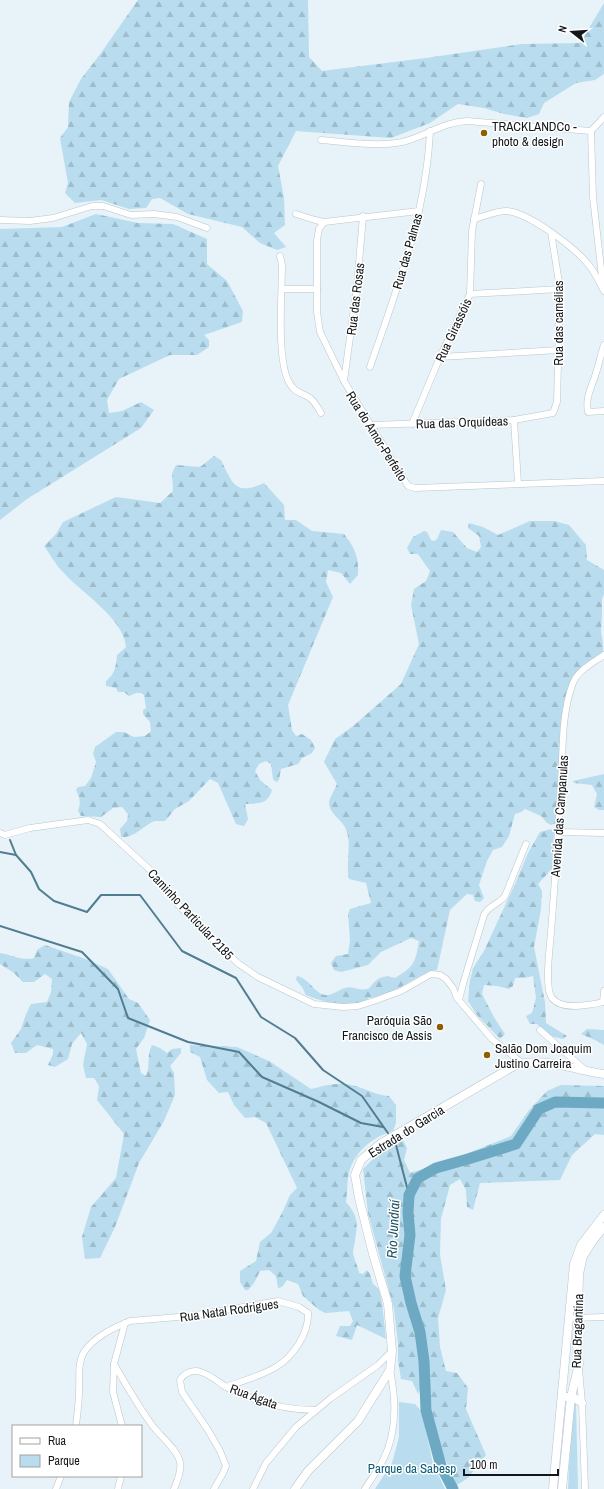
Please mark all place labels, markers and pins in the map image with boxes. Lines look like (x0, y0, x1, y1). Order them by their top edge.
place label: TRACKLANDCo - photo & design (492, 118, 577, 150)
marker: TRACKLANDCo - photo & design (479, 128, 489, 138)
place label: Paróquia São Francisco de Assis (342, 1012, 432, 1044)
marker: Paróquia São Francisco de Assis (435, 1022, 445, 1032)
place label: Salão Dom Joaquim Justino Carreira (495, 1040, 592, 1072)
marker: Salão Dom Joaquim Justino Carreira (482, 1050, 492, 1060)

